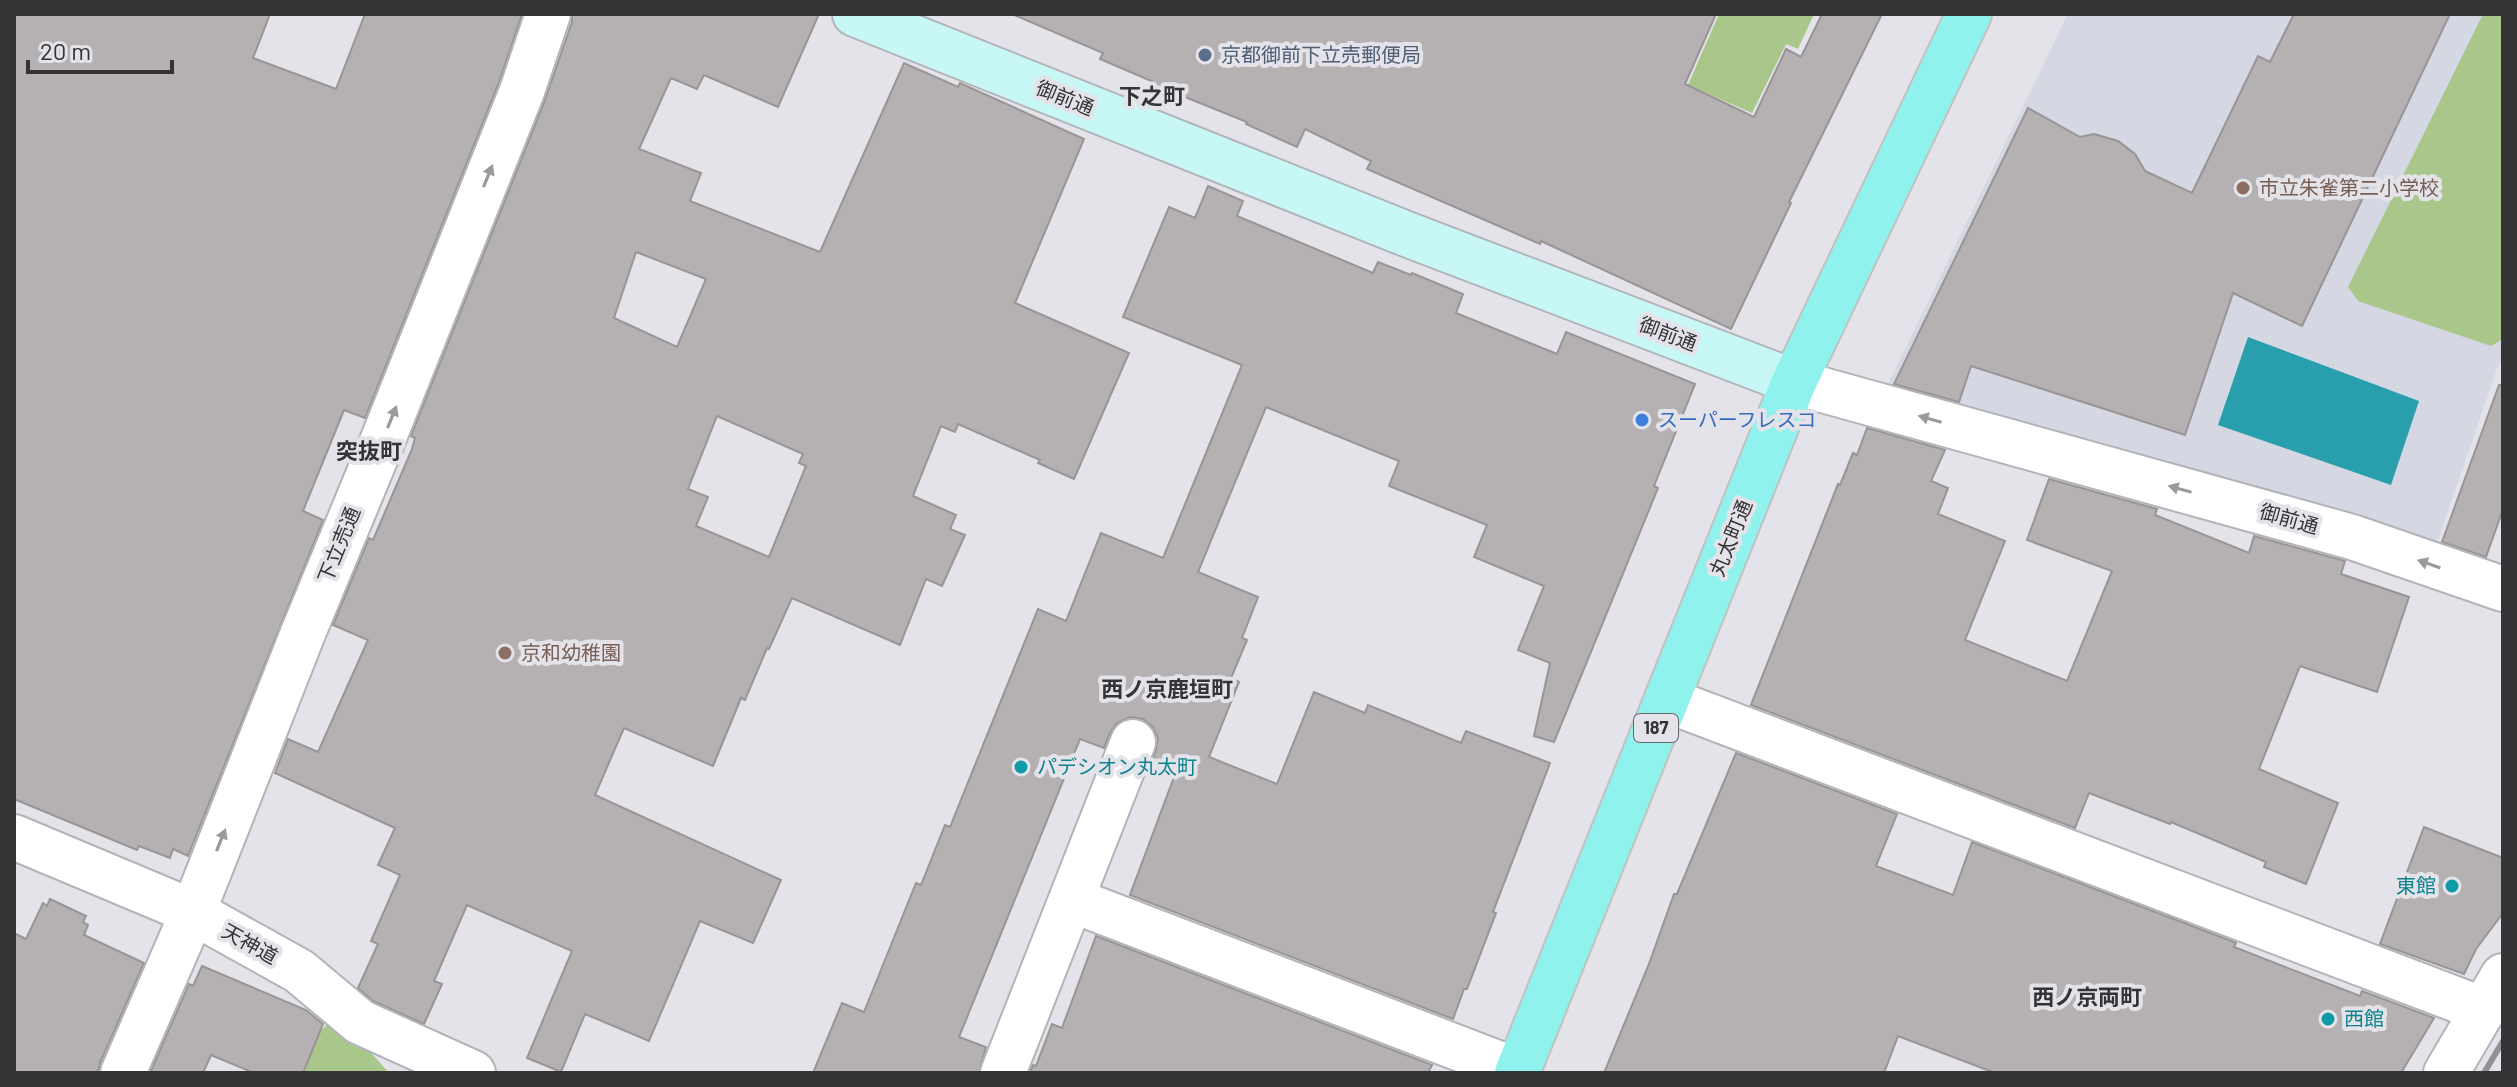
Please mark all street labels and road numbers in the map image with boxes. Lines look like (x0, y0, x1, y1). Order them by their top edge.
street label: 御前通 (1033, 75, 1098, 119)
street label: 御前通 (1636, 311, 1701, 355)
street label: 丸太町通 (1704, 496, 1756, 579)
street label: 御前通 (2257, 498, 2321, 538)
street label: 下立売通 (312, 503, 364, 586)
road number: 187 (1634, 714, 1678, 742)
street label: 天神道 (218, 918, 283, 968)

